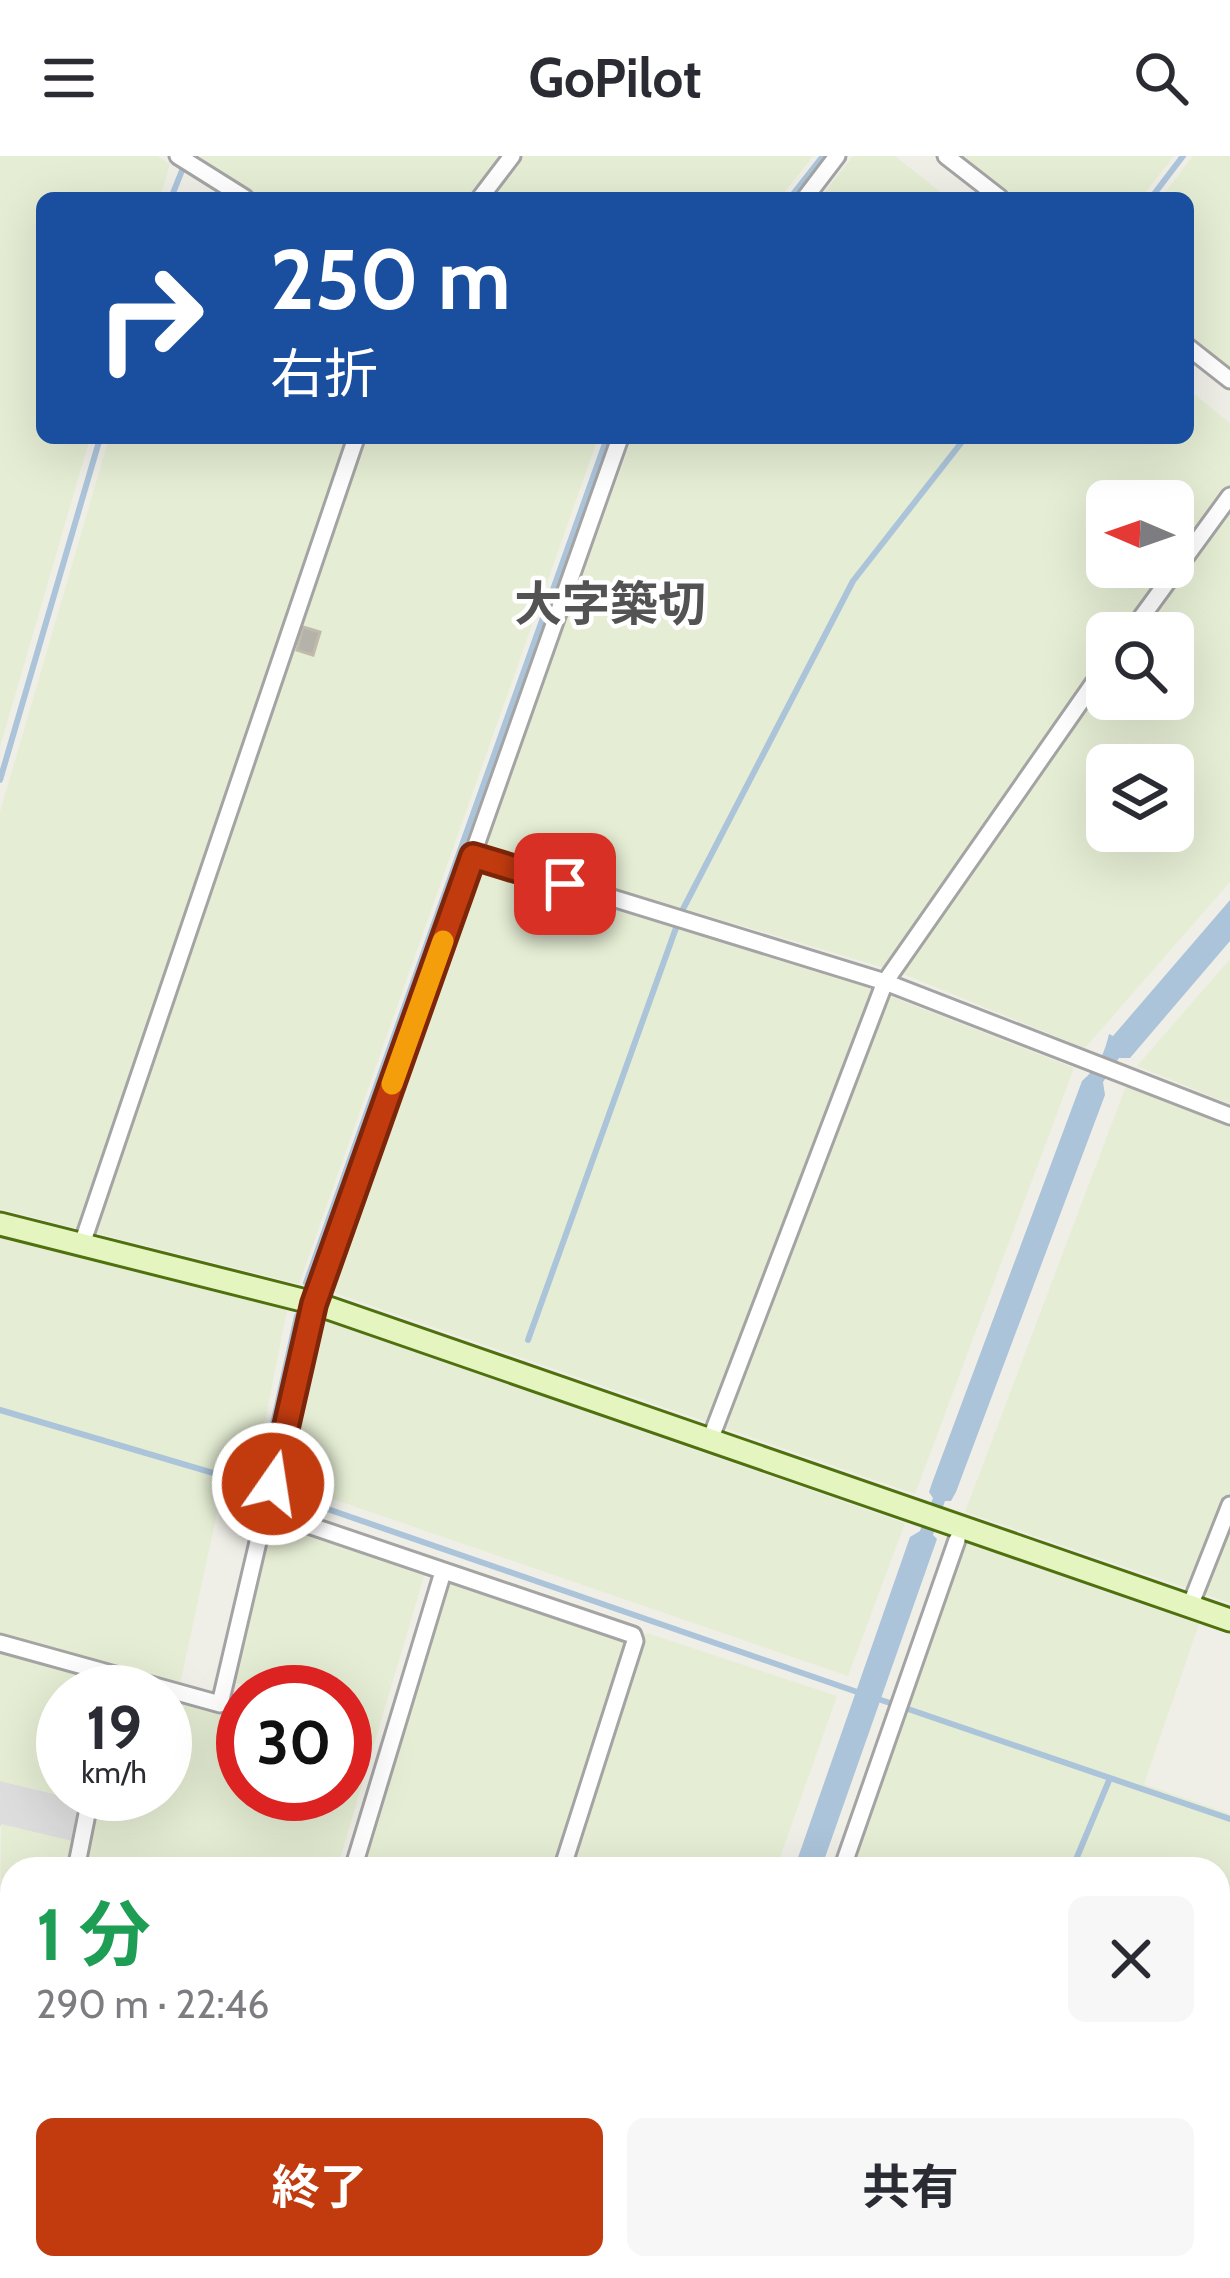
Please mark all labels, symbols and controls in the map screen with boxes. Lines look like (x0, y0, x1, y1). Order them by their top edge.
icon: menu (36, 45, 102, 111)
text: GoPilot (528, 45, 702, 111)
icon: search (1128, 45, 1194, 111)
text: 250 m (270, 228, 511, 330)
icon: right (72, 240, 228, 396)
text: 右折 (270, 341, 378, 407)
north arrow (1086, 480, 1194, 588)
map controls (1086, 480, 1194, 852)
district label: 大字築切 (514, 575, 706, 633)
button: search (1086, 612, 1194, 720)
button: layers (1086, 744, 1194, 852)
pin (514, 833, 616, 935)
icon: arrive (532, 851, 598, 917)
position arrow (210, 1421, 336, 1547)
speed limit sign: 30 (216, 1665, 372, 1821)
text: 19 (86, 1691, 142, 1764)
text: km/h (81, 1754, 147, 1791)
text: 1 分 (36, 1891, 151, 1978)
button: close (1068, 1896, 1194, 2022)
text: 290 m · 22:46 (36, 1980, 269, 2028)
button: 終了 (36, 2118, 603, 2256)
button: 共有 (627, 2118, 1194, 2256)

